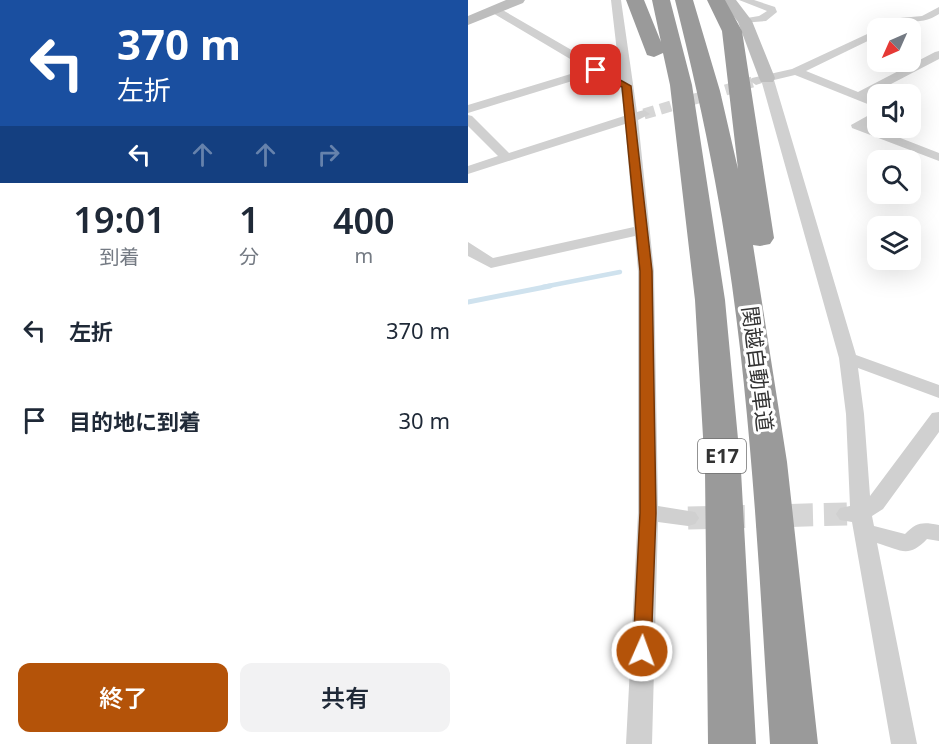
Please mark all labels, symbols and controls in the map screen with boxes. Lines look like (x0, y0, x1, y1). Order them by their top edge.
text: 370 m (117, 15, 241, 72)
north arrow (867, 18, 921, 72)
map controls (867, 18, 921, 270)
icon: left (18, 24, 96, 102)
pin (570, 44, 621, 95)
icon: arrive (579, 53, 612, 86)
text: 左折 (117, 71, 171, 108)
button: sound (867, 84, 921, 138)
icon: left (123, 138, 156, 171)
icon: ahead (186, 138, 219, 171)
icon: ahead (249, 138, 282, 171)
icon: right (312, 138, 345, 171)
button: search (867, 150, 921, 204)
text: 19:01 (73, 195, 166, 244)
text: 1 (239, 195, 260, 244)
text: 400 (333, 196, 395, 245)
button: layers (867, 216, 921, 270)
text: m (354, 242, 373, 269)
text: 到着 (99, 243, 139, 270)
text: 分 (239, 243, 259, 270)
street label: 関越自動車道 (736, 305, 780, 433)
icon: left (18, 314, 51, 347)
text: 370 m (386, 315, 450, 345)
text: 左折 (69, 316, 113, 346)
icon: arrive (18, 404, 51, 437)
text: 30 m (399, 405, 450, 435)
text: 目的地に到着 (69, 406, 201, 436)
road number: E17 (698, 439, 746, 473)
position arrow (610, 619, 674, 683)
button: 終了 (18, 663, 228, 732)
button: 共有 (240, 663, 450, 732)

